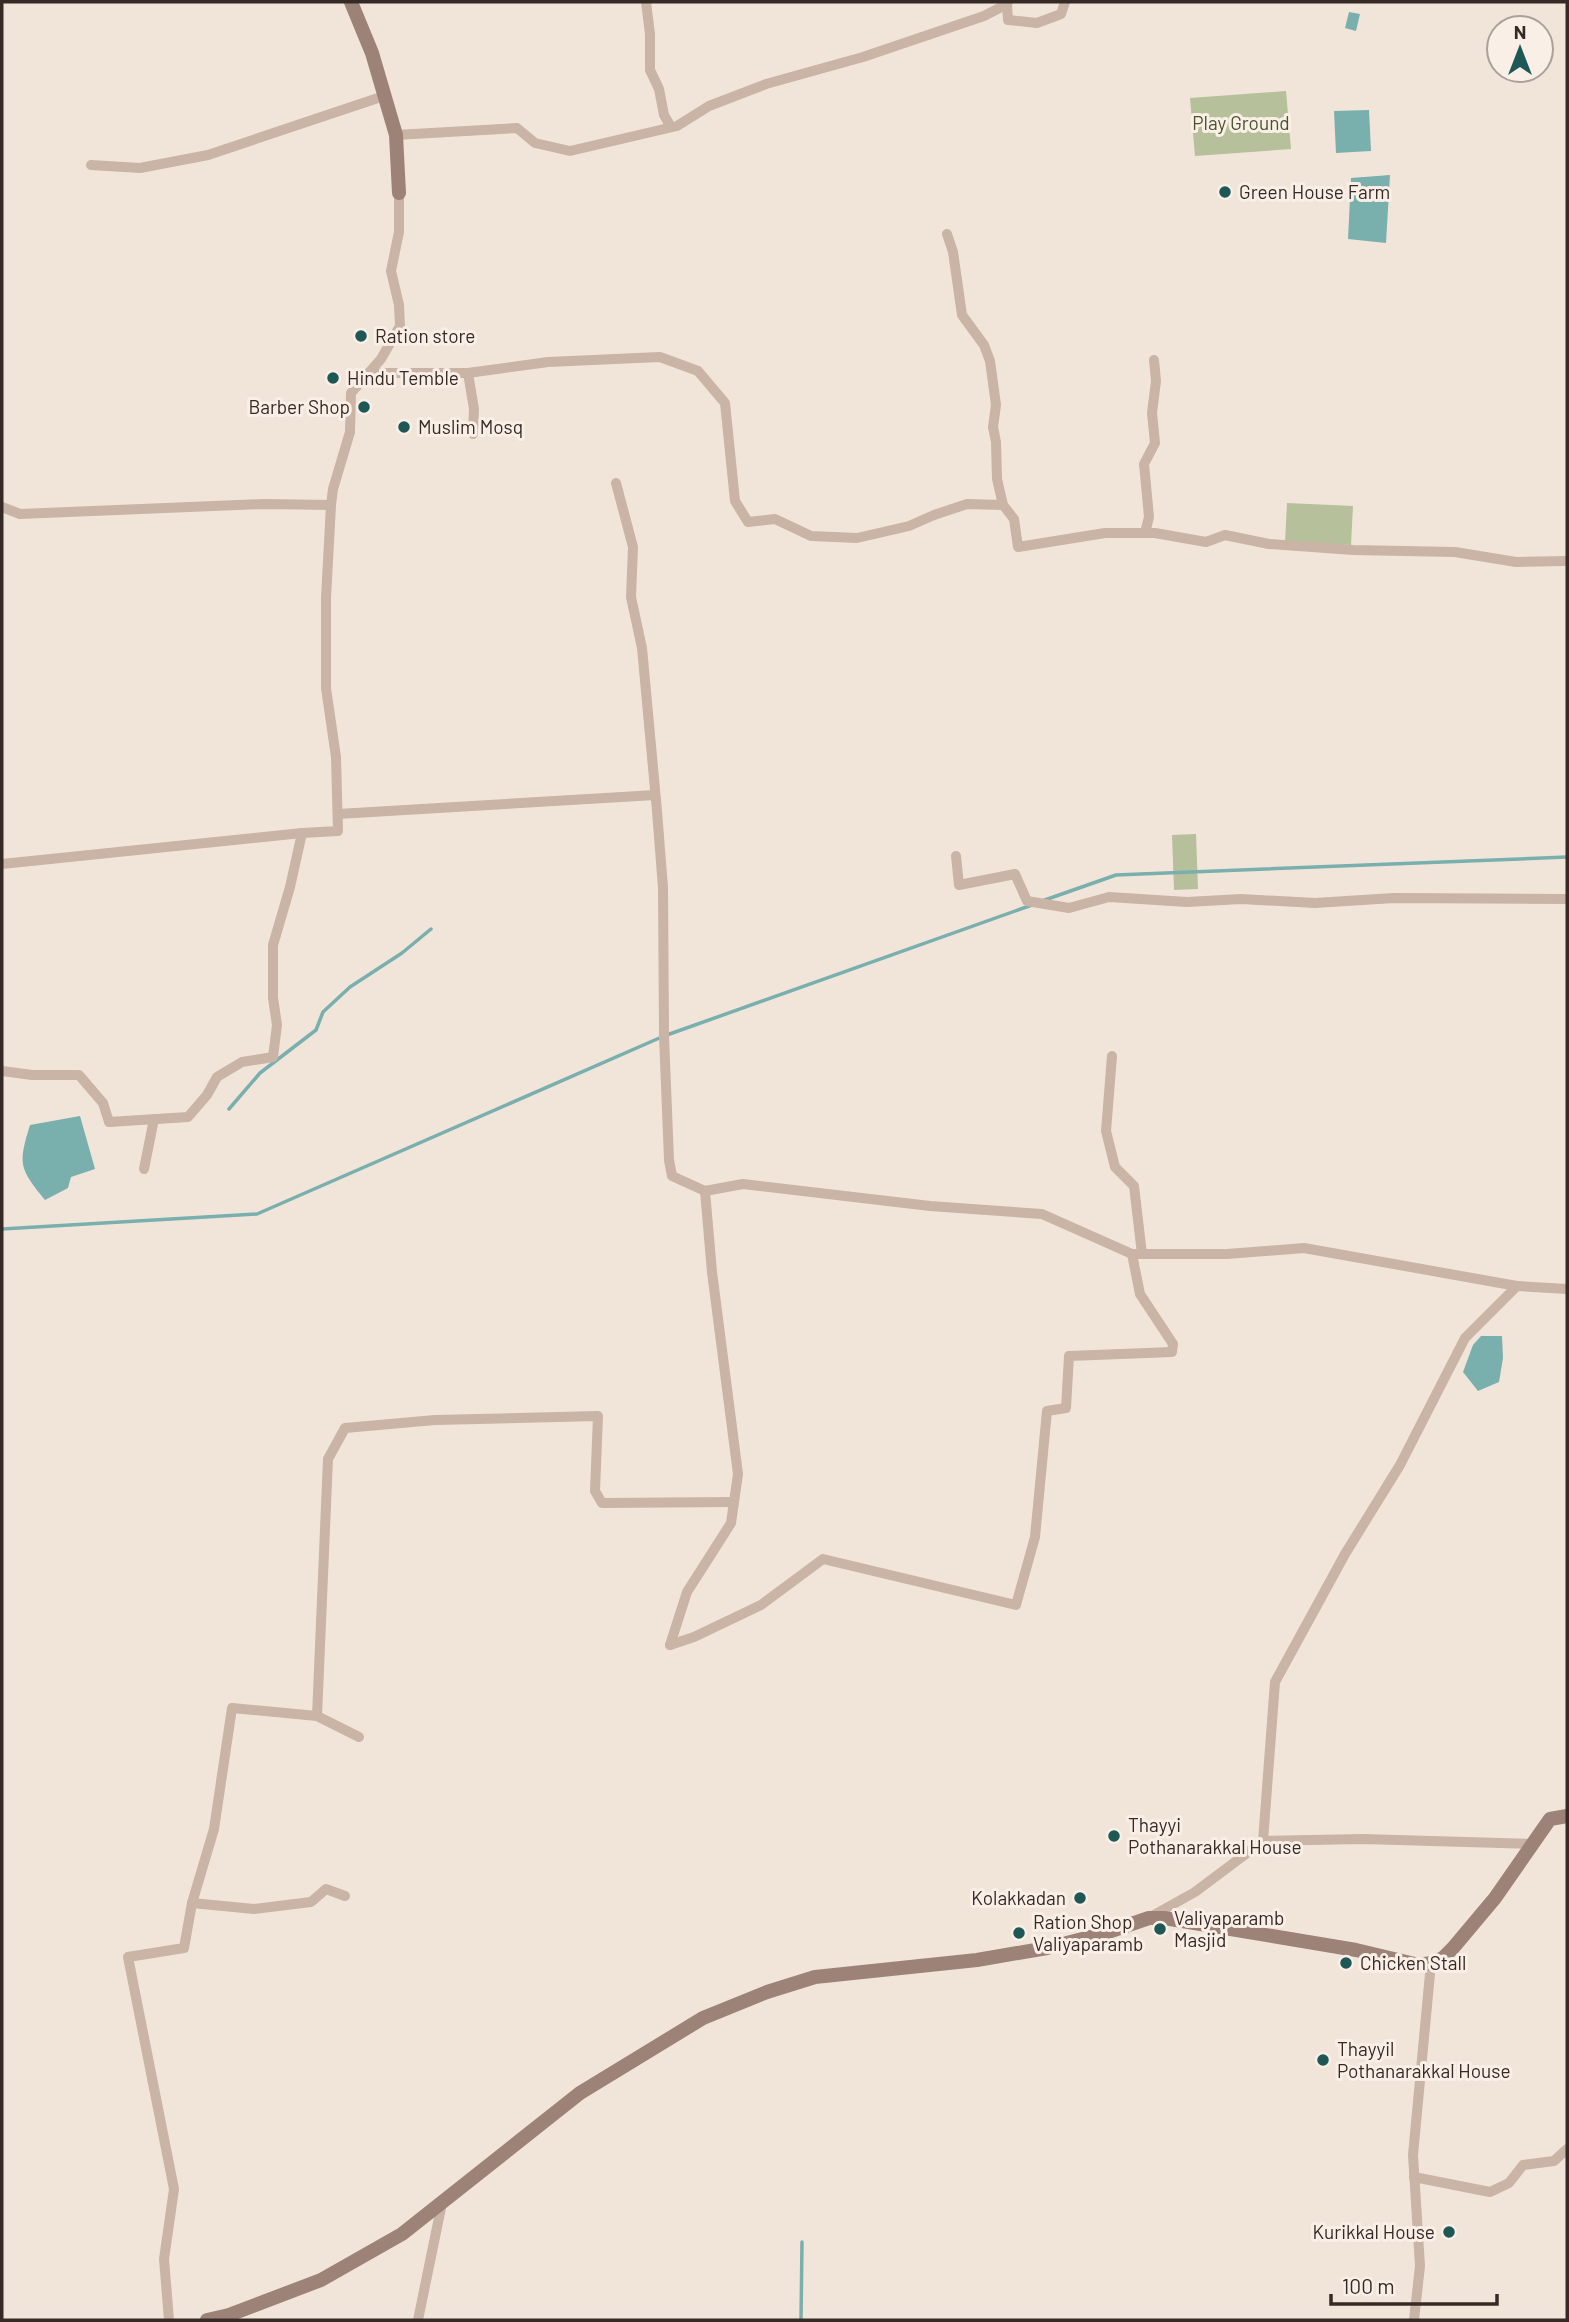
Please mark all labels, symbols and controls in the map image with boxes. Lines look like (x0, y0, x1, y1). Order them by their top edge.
north arrow (1485, 14, 1555, 84)
text: N (1514, 20, 1526, 43)
park label: Play Ground (1192, 111, 1290, 134)
place label: Green House Farm (1239, 180, 1390, 203)
marker: Green House Farm (1217, 184, 1233, 200)
place label: Ration store (375, 324, 475, 347)
marker: Ration store (353, 328, 369, 344)
place label: Hindu Temble (347, 366, 459, 389)
marker: Hindu Temble (325, 370, 341, 386)
place label: Barber Shop (248, 395, 350, 418)
marker: Barber Shop (356, 399, 372, 415)
place label: Muslim Mosq (418, 415, 523, 438)
marker: Muslim Mosq (396, 419, 412, 435)
place label: Thayyi Pothanarakkal House (1128, 1813, 1302, 1858)
marker: Thayyi Pothanarakkal House (1106, 1828, 1122, 1844)
place label: Kolakkadan (971, 1886, 1066, 1909)
marker: Kolakkadan (1072, 1890, 1088, 1906)
place label: Valiyaparamb Masjid (1174, 1906, 1284, 1951)
place label: Ration Shop Valiyaparamb (1033, 1910, 1143, 1955)
marker: Valiyaparamb Masjid (1152, 1921, 1168, 1937)
marker: Ration Shop Valiyaparamb (1011, 1925, 1027, 1941)
place label: Chicken Stall (1360, 1951, 1466, 1974)
marker: Chicken Stall (1338, 1955, 1354, 1971)
place label: Thayyil Pothanarakkal House (1337, 2037, 1511, 2082)
marker: Thayyil Pothanarakkal House (1315, 2052, 1331, 2068)
place label: Kurikkal House (1312, 2220, 1435, 2243)
marker: Kurikkal House (1441, 2224, 1457, 2240)
scale bar (1331, 2262, 1497, 2306)
text: 100 m (1342, 2273, 1395, 2298)

